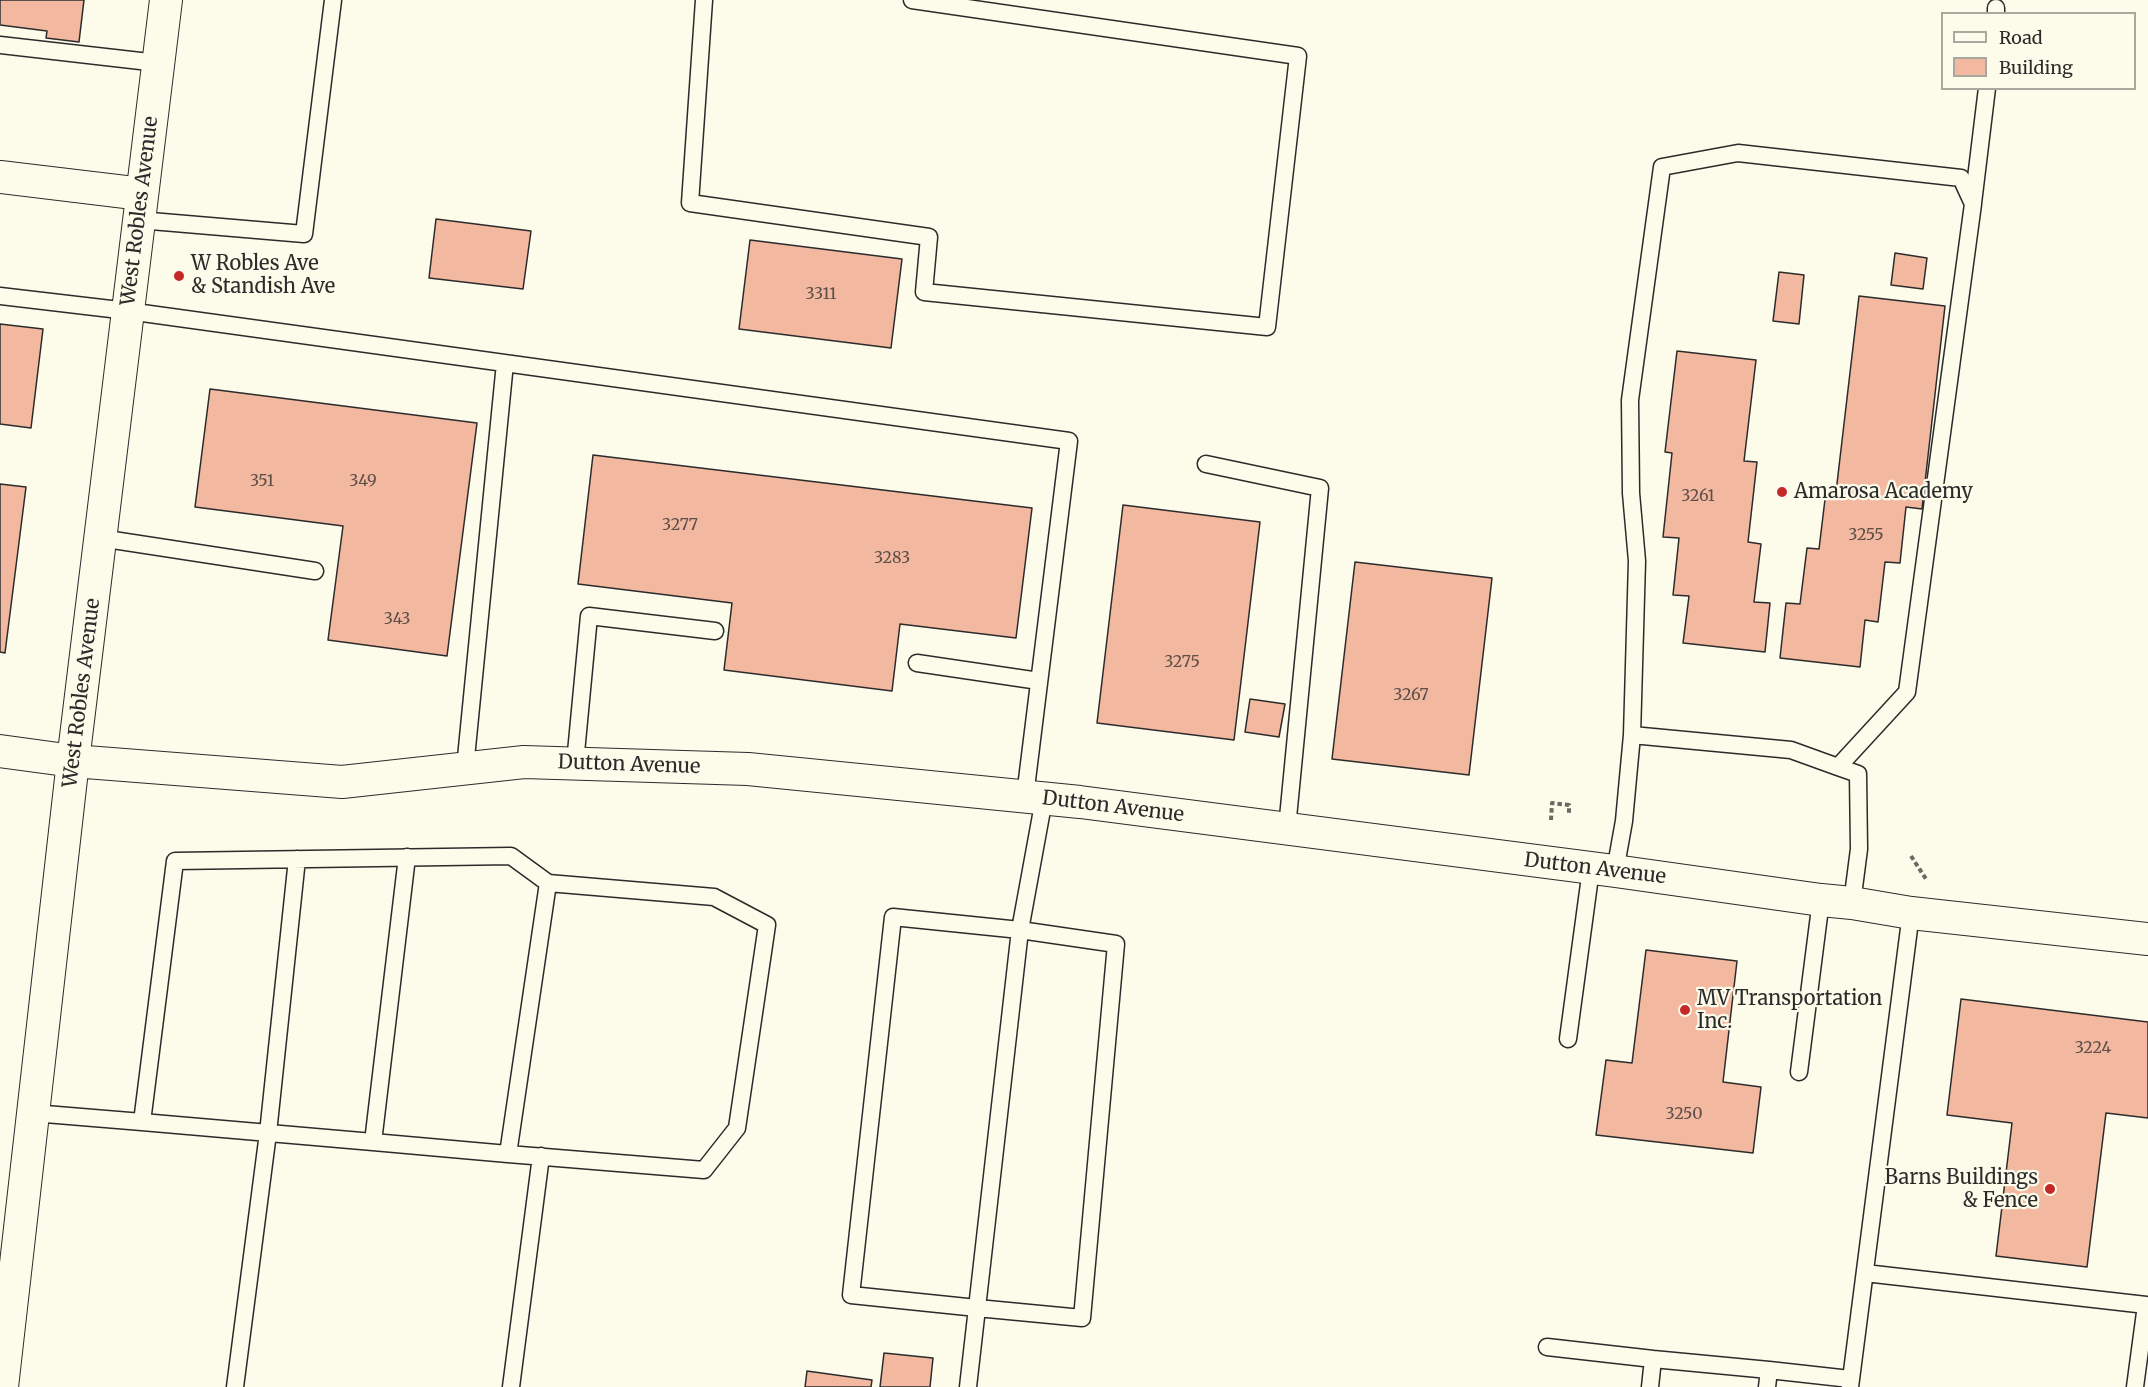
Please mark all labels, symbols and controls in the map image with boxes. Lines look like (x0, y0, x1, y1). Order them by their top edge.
legend (1941, 12, 2136, 90)
text: Road (1999, 26, 2043, 49)
text: Building (1999, 56, 2073, 79)
street label: West Robles Avenue (116, 115, 164, 307)
place label: W Robles Ave & Standish Ave (191, 252, 335, 299)
marker: W Robles Ave & Standish Ave (172, 269, 186, 283)
house number: 3311 (806, 284, 836, 304)
house number: 351 (250, 471, 274, 491)
house number: 349 (349, 471, 377, 491)
place label: Amarosa Academy (1794, 480, 1973, 504)
marker: Amarosa Academy (1775, 485, 1789, 499)
house number: 3261 (1681, 486, 1715, 506)
house number: 3277 (662, 515, 698, 535)
house number: 3255 (1848, 525, 1884, 545)
house number: 3283 (874, 548, 910, 568)
street label: West Robles Avenue (58, 597, 106, 789)
house number: 343 (384, 609, 410, 629)
house number: 3275 (1164, 652, 1200, 672)
house number: 3267 (1393, 685, 1429, 705)
street label: Dutton Avenue (557, 751, 701, 779)
street label: Dutton Avenue (1041, 786, 1185, 828)
street label: Dutton Avenue (1523, 848, 1667, 890)
place label: MV Transportation Inc. (1697, 987, 1882, 1034)
marker: MV Transportation Inc. (1678, 1003, 1692, 1017)
house number: 3224 (2075, 1038, 2111, 1058)
house number: 3250 (1666, 1104, 1702, 1124)
place label: Barns Buildings & Fence (1885, 1166, 2038, 1213)
marker: Barns Buildings & Fence (2043, 1182, 2057, 1196)

